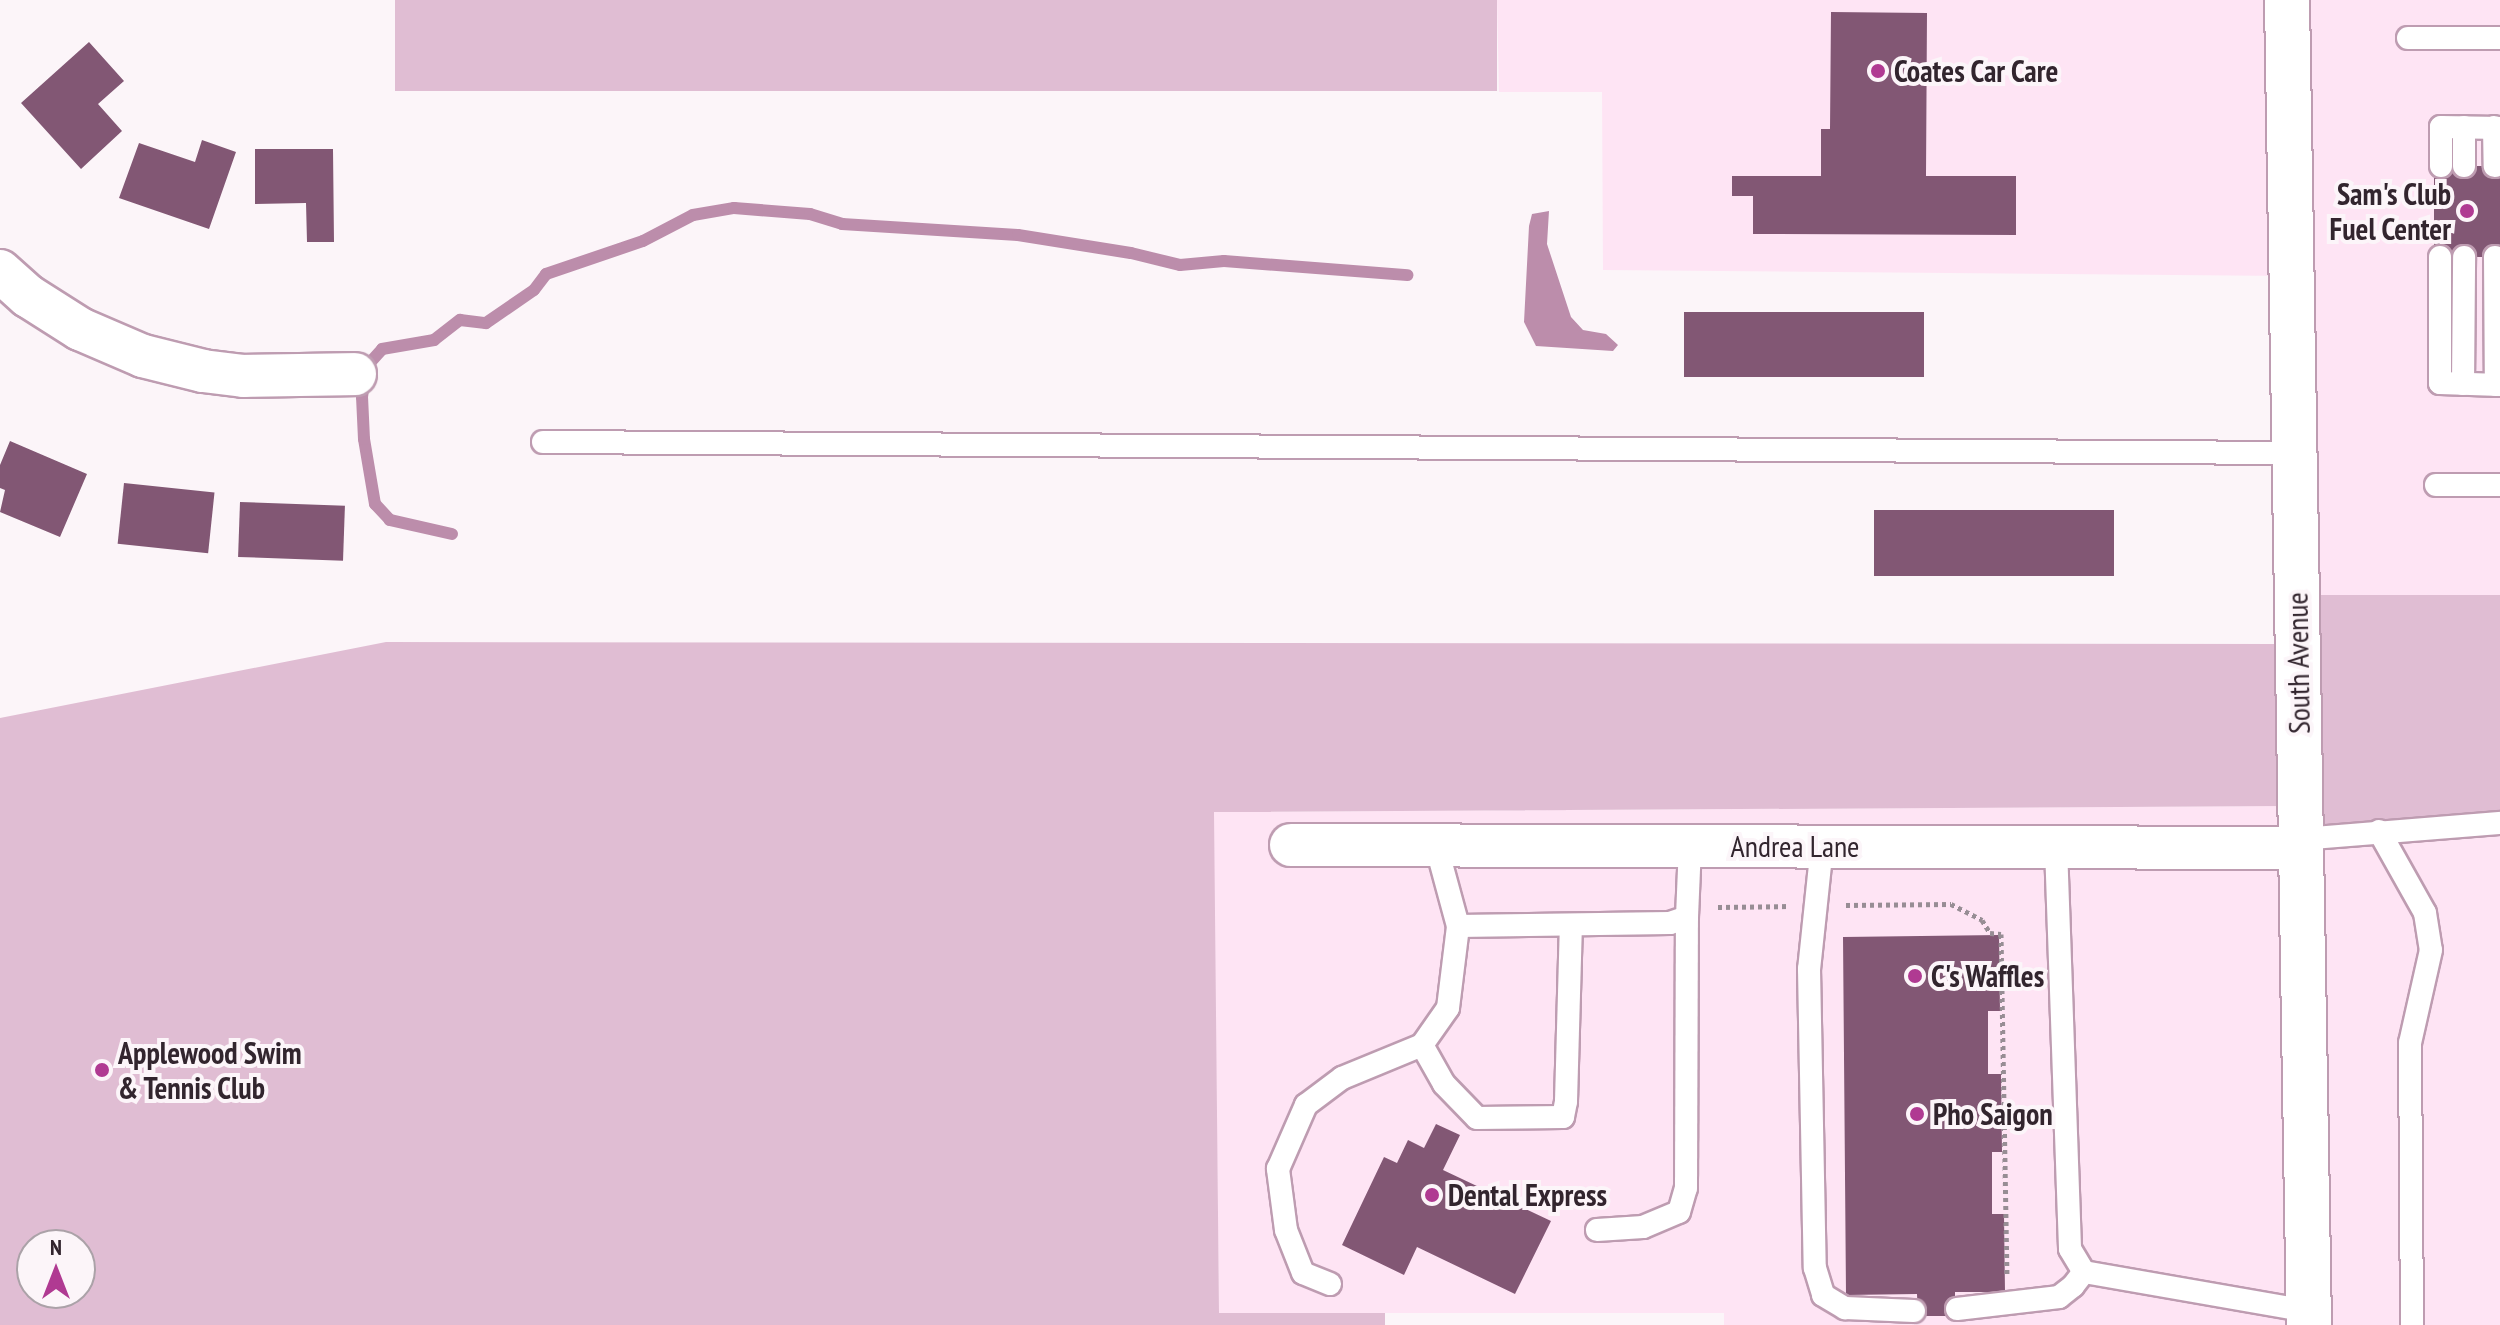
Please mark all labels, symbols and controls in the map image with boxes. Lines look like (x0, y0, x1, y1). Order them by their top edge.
place label: Coates Car Care (1894, 53, 2059, 89)
marker: Coates Car Care (1869, 62, 1887, 80)
place label: Sam's Club Fuel Center (2329, 176, 2451, 246)
marker: Sam's Club Fuel Center (2458, 202, 2476, 220)
street label: South Avenue (2279, 591, 2317, 735)
street label: Andrea Lane (1731, 828, 1859, 864)
place label: C's Waffles (1931, 958, 2045, 994)
marker: C's Waffles (1906, 967, 1924, 985)
place label: Applewood Swim & Tennis Club (118, 1035, 302, 1106)
marker: Applewood Swim & Tennis Club (93, 1061, 111, 1079)
place label: Pho Saigon (1933, 1096, 2053, 1132)
marker: Pho Saigon (1908, 1105, 1926, 1123)
place label: Dental Express (1448, 1177, 1607, 1213)
marker: Dental Express (1423, 1186, 1441, 1204)
north arrow (16, 1229, 96, 1309)
text: N (50, 1233, 62, 1261)

